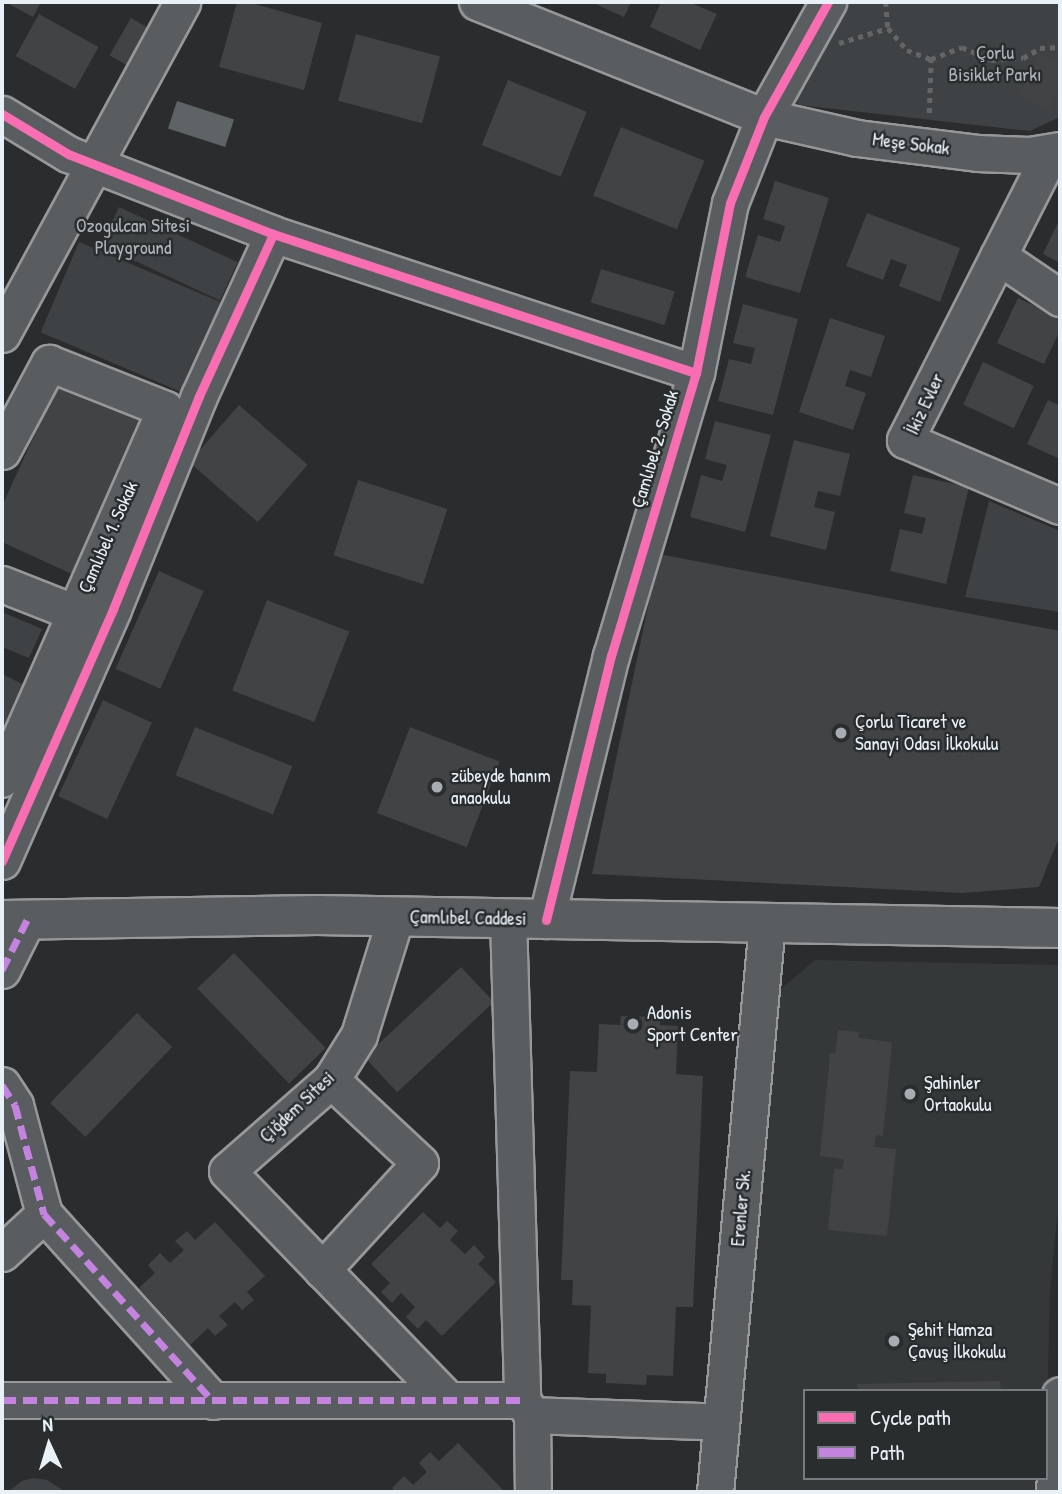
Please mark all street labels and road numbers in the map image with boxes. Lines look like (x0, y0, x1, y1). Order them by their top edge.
street label: Meşe Sokak (871, 128, 951, 160)
street label: İkiz Evler (901, 370, 949, 438)
street label: Çamlıbel 2. Sokak (626, 387, 684, 511)
street label: Çamlıbel 1. Sokak (73, 478, 143, 596)
street label: Çamlıbel Caddesi (409, 906, 527, 930)
street label: Çiğdem Sitesi (255, 1067, 339, 1147)
street label: Erenler Sk. (726, 1169, 756, 1247)

